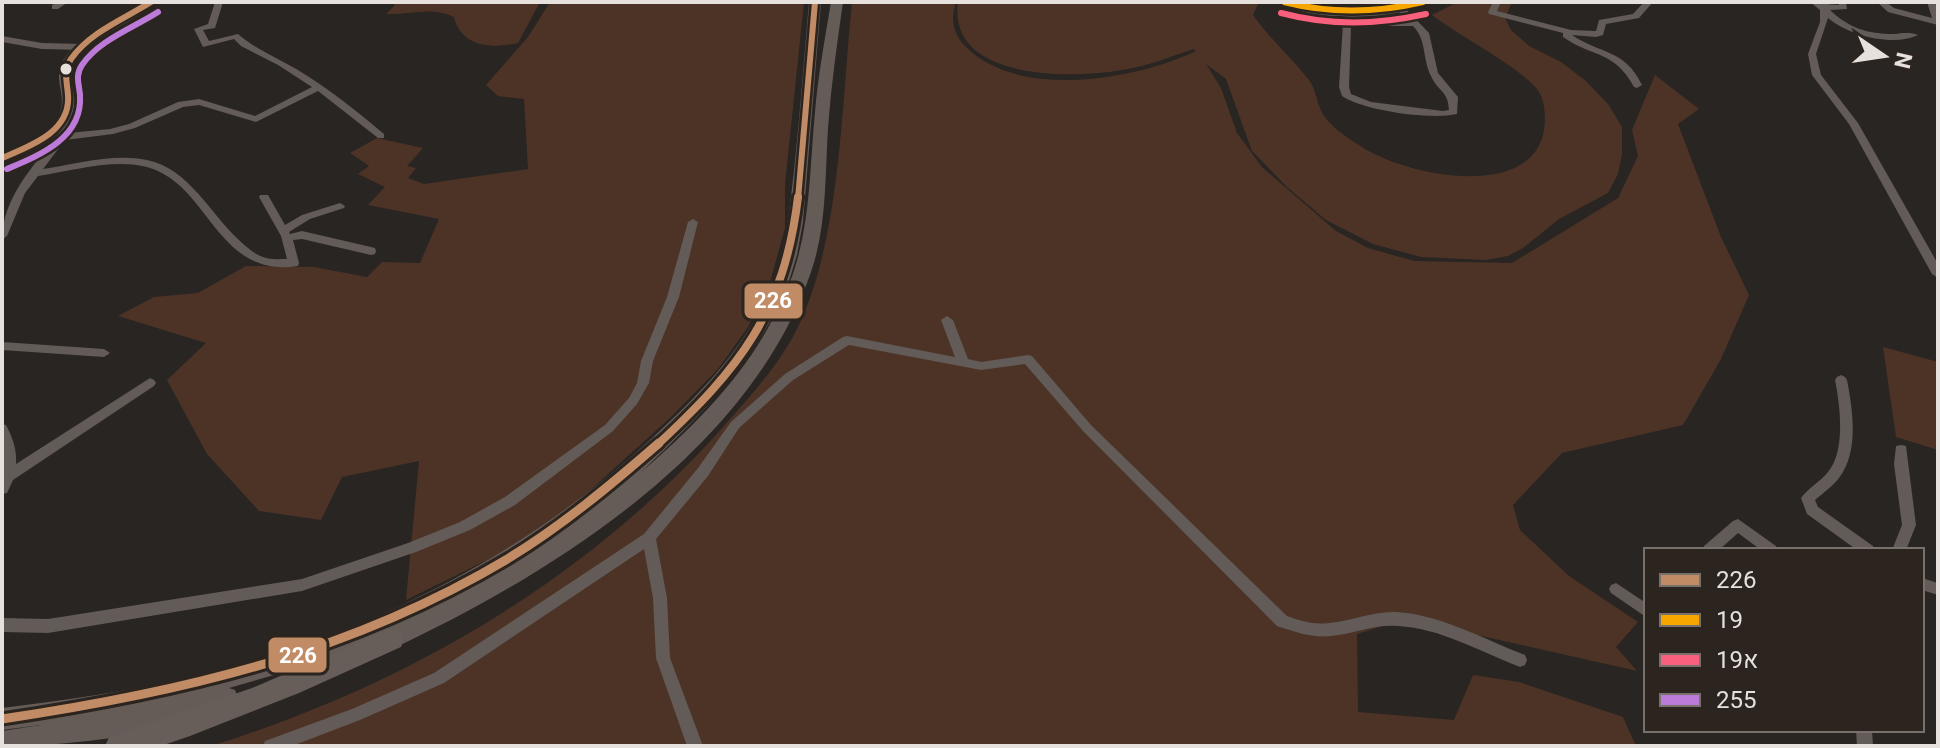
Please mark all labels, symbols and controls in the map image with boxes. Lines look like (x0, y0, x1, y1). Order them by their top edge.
north arrow (1844, 16, 1924, 96)
text: N (1889, 50, 1917, 71)
unlabelled marker (58, 61, 74, 77)
line badge: 226 (743, 282, 804, 320)
text: 226 (754, 288, 792, 313)
legend (1644, 548, 1924, 732)
text: 226 (1716, 566, 1756, 594)
text: 19 (1716, 606, 1743, 634)
line badge: 226 (267, 636, 328, 674)
text: 226 (279, 643, 317, 668)
text: 19א (1716, 646, 1758, 674)
text: 255 (1716, 686, 1756, 714)

